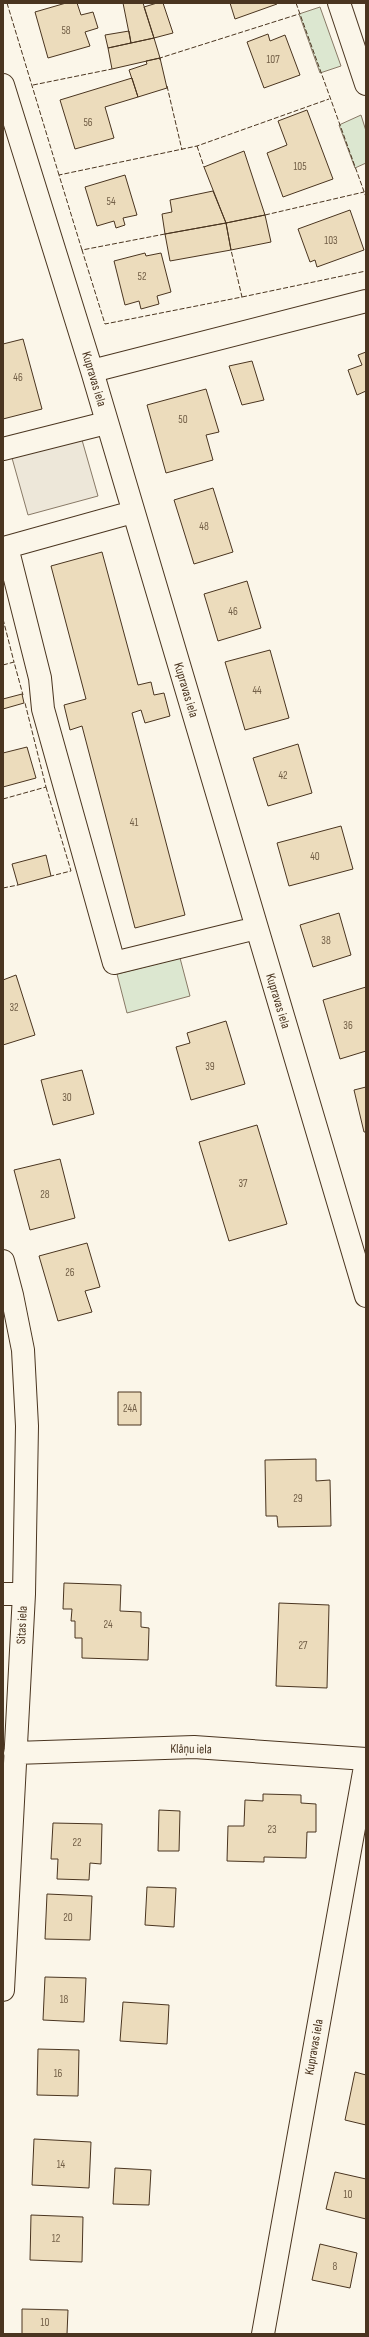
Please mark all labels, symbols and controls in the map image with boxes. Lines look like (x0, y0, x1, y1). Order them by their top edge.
house number: 58 (61, 24, 71, 37)
house number: 107 (266, 53, 280, 66)
house number: 56 (83, 116, 93, 129)
house number: 105 (293, 160, 307, 173)
house number: 54 (106, 195, 116, 208)
house number: 103 (324, 234, 338, 247)
house number: 52 (138, 270, 147, 283)
street label: Kupravas iela (78, 350, 110, 408)
house number: 46 (13, 371, 23, 384)
house number: 50 (178, 413, 188, 426)
house number: 48 (199, 520, 209, 533)
house number: 46 (228, 605, 238, 618)
street label: Kupravas iela (170, 661, 202, 719)
house number: 44 (252, 684, 262, 697)
house number: 42 (278, 769, 288, 782)
house number: 41 (130, 816, 138, 829)
house number: 40 (310, 850, 320, 863)
house number: 38 (321, 934, 331, 947)
street label: Kupravas iela (262, 972, 294, 1030)
house number: 32 (9, 1001, 19, 1014)
house number: 36 (343, 1019, 353, 1032)
house number: 39 (205, 1060, 215, 1073)
house number: 30 (62, 1091, 72, 1104)
house number: 37 (238, 1177, 248, 1190)
house number: 28 (40, 1188, 50, 1201)
house number: 26 (65, 1266, 75, 1279)
house number: 24A (123, 1402, 137, 1415)
house number: 29 (293, 1492, 303, 1505)
street label: Sitas iela (13, 1605, 31, 1645)
house number: 24 (103, 1618, 113, 1631)
house number: 27 (299, 1639, 308, 1652)
street label: Klāņu iela (170, 1741, 212, 1757)
house number: 23 (267, 1823, 277, 1836)
house number: 22 (72, 1836, 82, 1849)
house number: 20 (63, 1911, 73, 1924)
house number: 18 (60, 1993, 69, 2006)
street label: Kupravas iela (301, 2018, 327, 2076)
house number: 16 (54, 2067, 63, 2080)
house number: 14 (57, 2158, 66, 2171)
house number: 10 (344, 2188, 352, 2201)
house number: 12 (52, 2232, 61, 2245)
house number: 8 (333, 2260, 338, 2273)
house number: 10 (41, 2316, 49, 2329)

